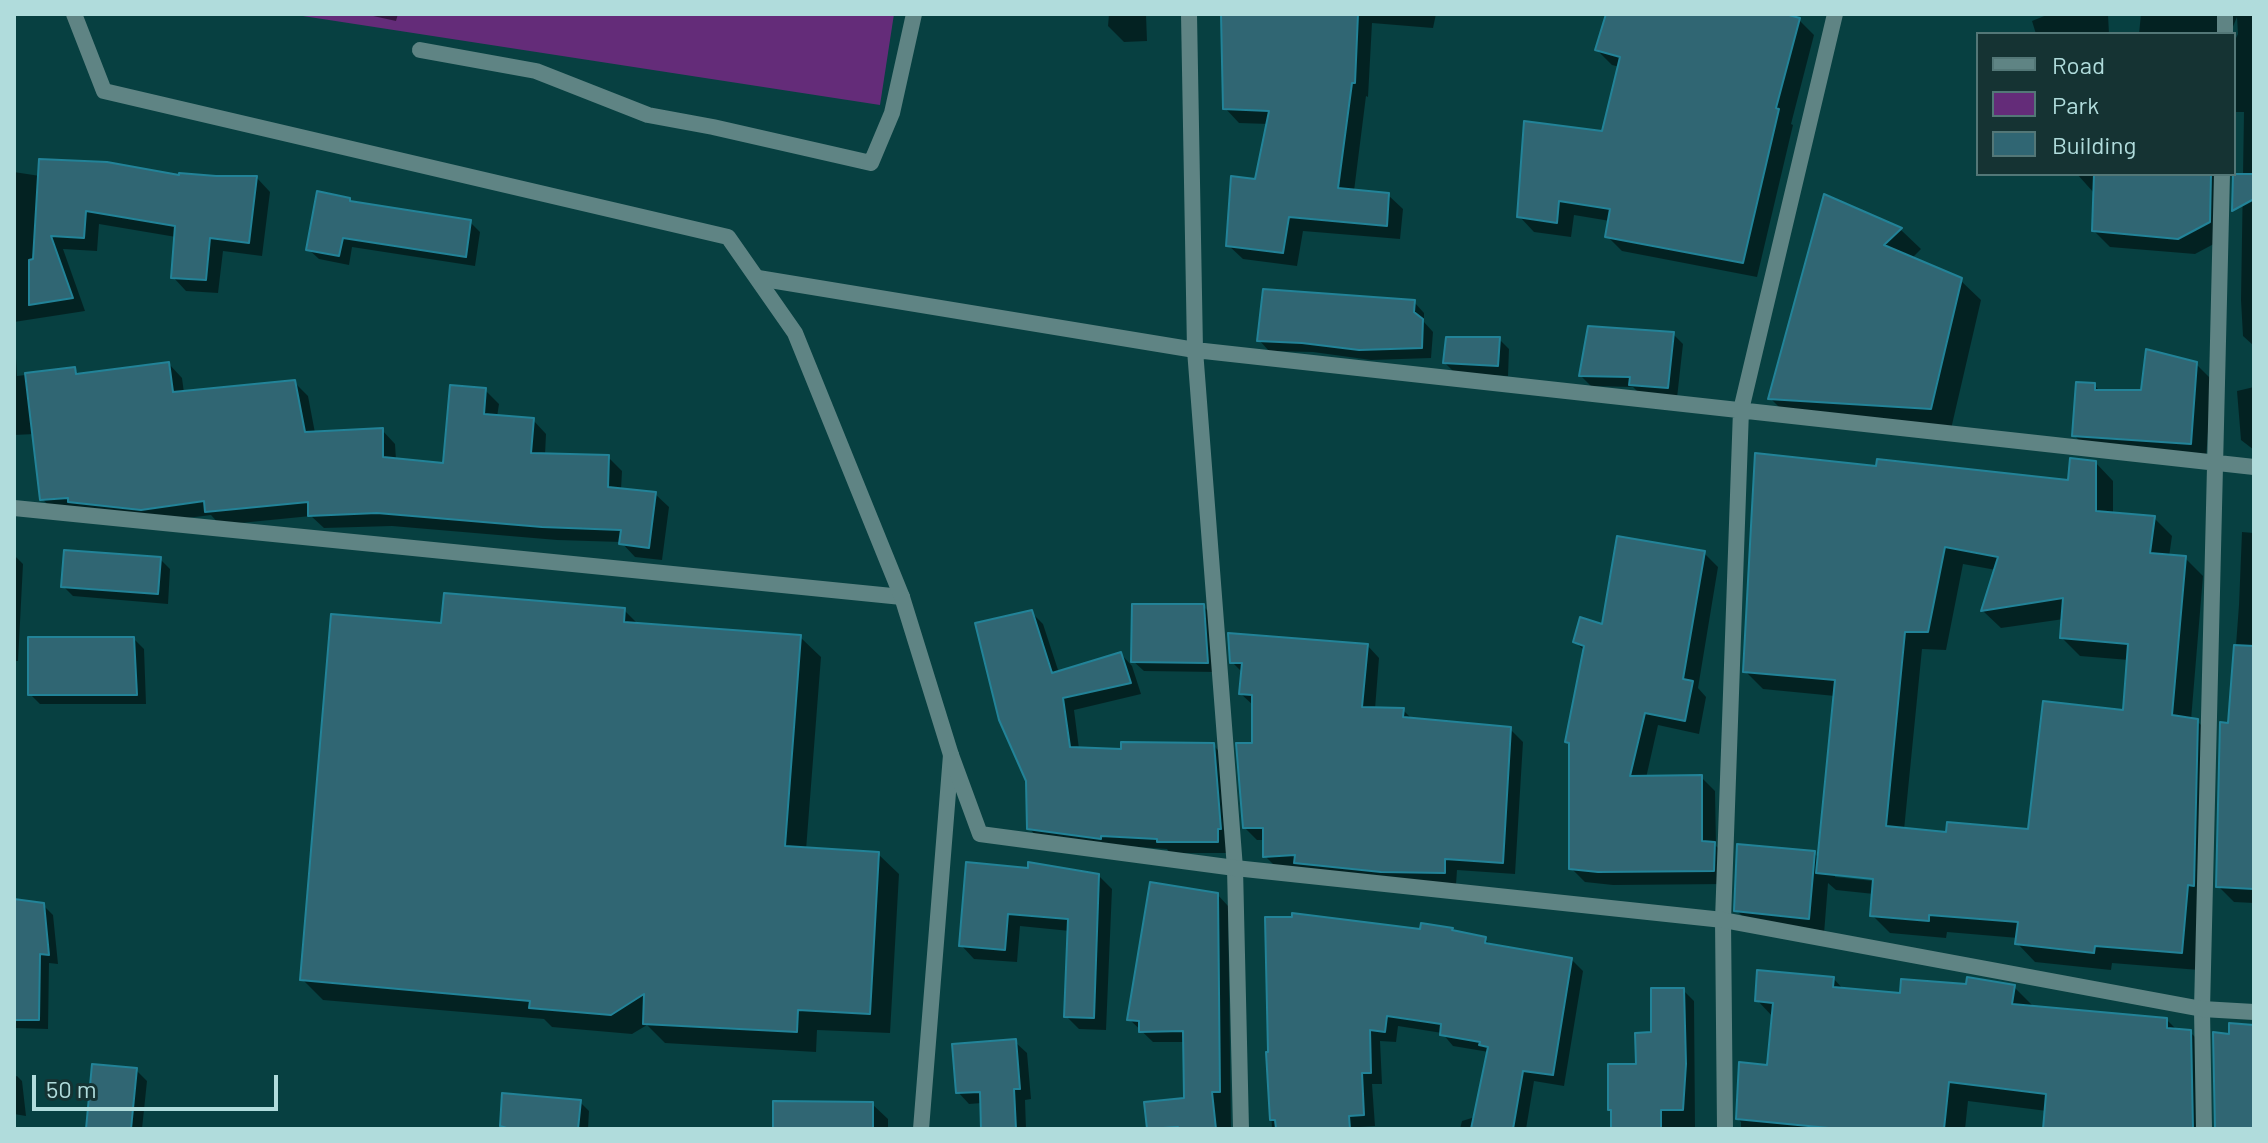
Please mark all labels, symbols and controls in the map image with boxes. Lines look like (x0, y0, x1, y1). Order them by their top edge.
legend (1976, 32, 2236, 176)
text: Road (2052, 50, 2105, 79)
text: Park (2052, 90, 2099, 119)
text: Building (2052, 130, 2136, 159)
scale bar (36, 1059, 282, 1109)
text: 50 m (46, 1074, 97, 1103)

